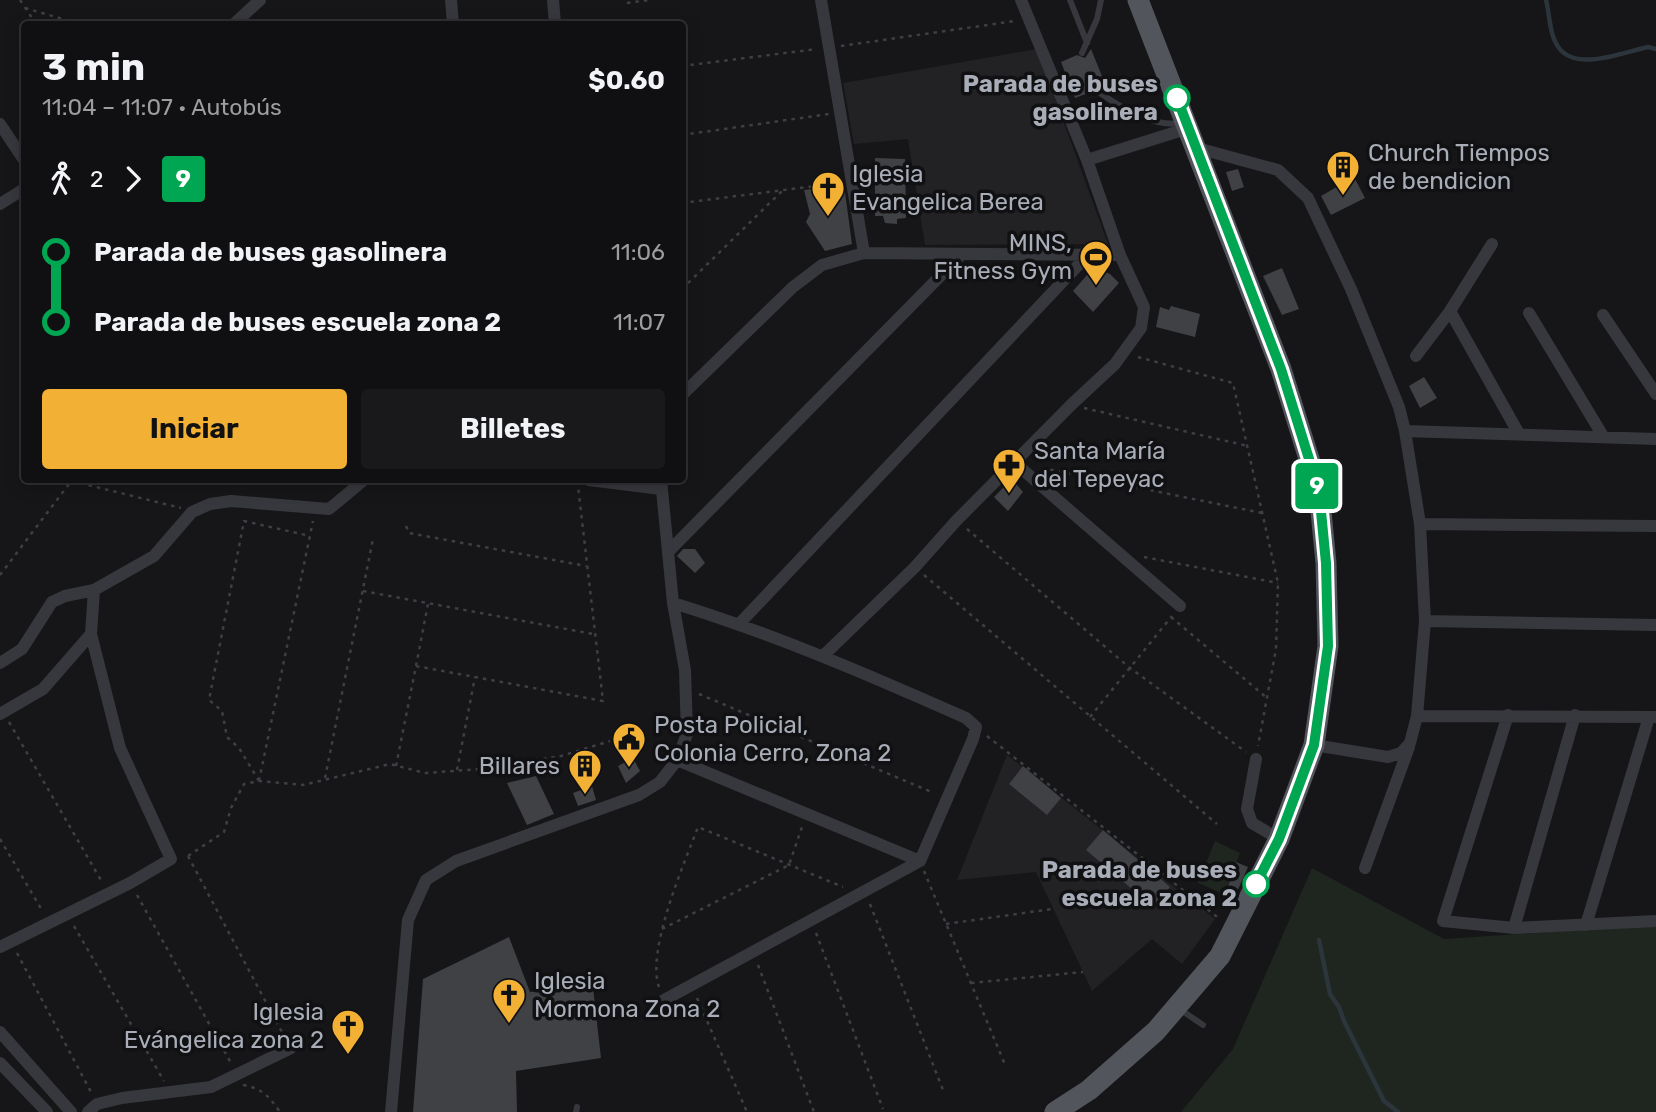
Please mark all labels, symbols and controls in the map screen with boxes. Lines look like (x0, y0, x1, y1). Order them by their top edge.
text: 3 min (42, 44, 145, 90)
text: $0.60 (588, 65, 665, 96)
place label: Parada de buses gasolinera (963, 70, 1158, 126)
marker: Parada de buses gasolinera (1164, 85, 1190, 111)
text: 11:04 – 11:07 · Autobús (42, 93, 282, 121)
place label: Church Tiempos de bendicion (1368, 139, 1550, 195)
building icon: Church Tiempos de bendicion (1324, 148, 1362, 197)
icon: walk (42, 160, 80, 198)
icon: forward (114, 160, 152, 198)
place label: Iglesia Evangelica Berea (852, 160, 1044, 216)
text: 2 (90, 165, 104, 193)
text: 9 (176, 165, 191, 193)
church icon: Iglesia Evangelica Berea (809, 169, 847, 218)
place label: MINS, Fitness Gym (934, 229, 1072, 285)
text: Parada de buses gasolinera (94, 237, 447, 268)
text: 11:06 (611, 238, 665, 266)
sports icon: MINS, Fitness Gym (1077, 238, 1115, 287)
text: Parada de buses escuela zona 2 (94, 307, 501, 338)
text: 11:07 (613, 308, 665, 336)
button: Iniciar (42, 389, 347, 469)
button: Billetes (361, 389, 665, 469)
place label: Santa María del Tepeyac (1034, 437, 1166, 493)
pharmacy icon: Santa María del Tepeyac (990, 446, 1028, 495)
line badge: 9 (1294, 463, 1340, 509)
text: 9 (1309, 472, 1325, 500)
place label: Posta Policial, Colonia Cerro, Zona 2 (654, 711, 891, 767)
public building icon: Posta Policial, Colonia Cerro, Zona 2 (610, 720, 648, 769)
building icon: Billares (566, 747, 604, 796)
place label: Billares (479, 752, 560, 780)
place label: Parada de buses escuela zona 2 (1042, 856, 1237, 912)
marker: Parada de buses escuela zona 2 (1243, 871, 1269, 897)
place label: Iglesia Mormona Zona 2 (534, 967, 720, 1023)
church icon: Iglesia Mormona Zona 2 (490, 976, 528, 1025)
place label: Iglesia Evángelica zona 2 (124, 998, 324, 1054)
church icon: Iglesia Evángelica zona 2 (329, 1007, 367, 1056)

